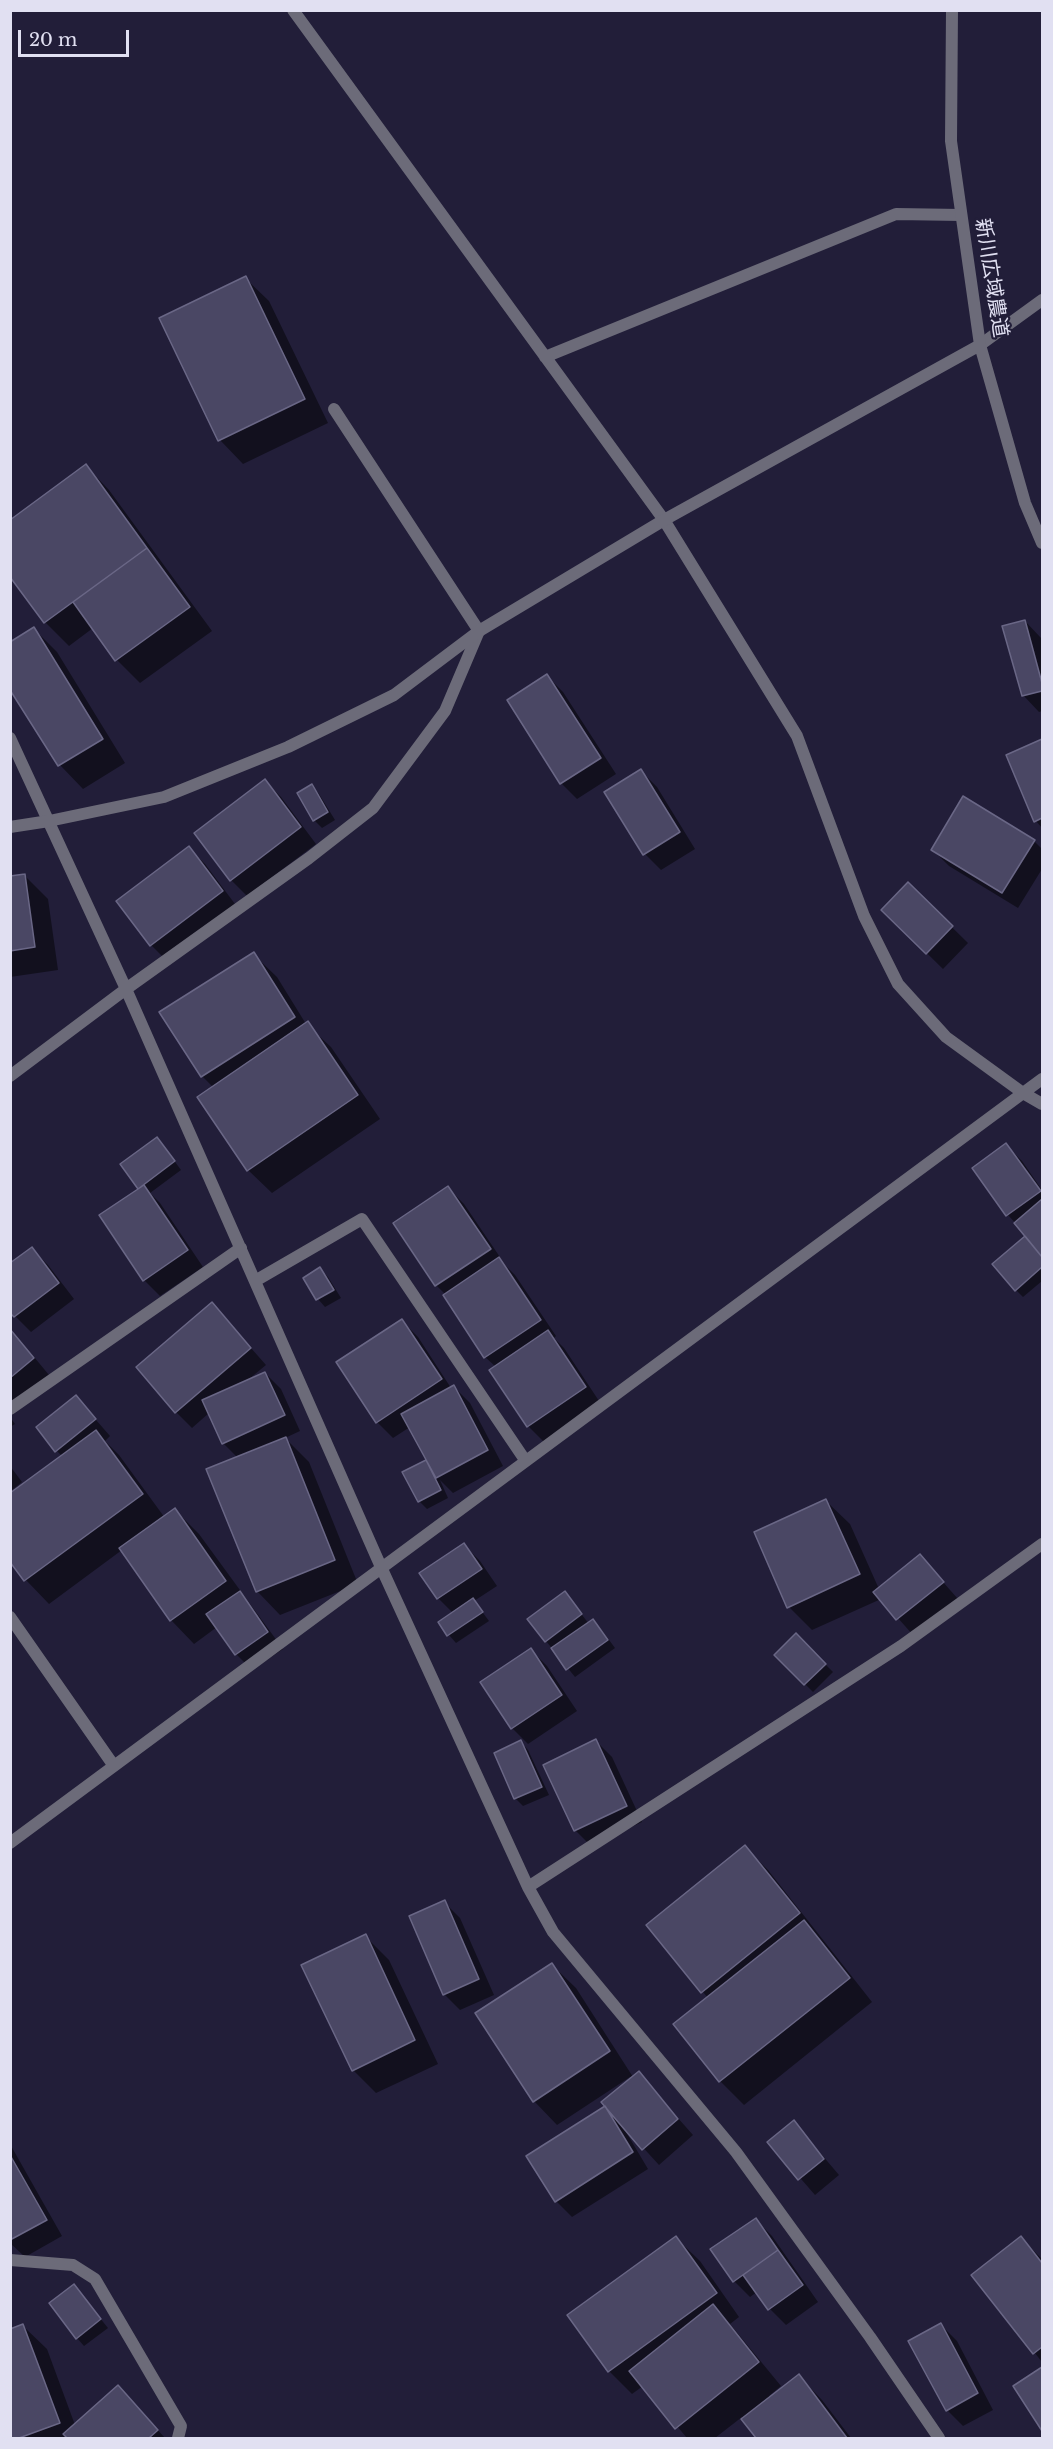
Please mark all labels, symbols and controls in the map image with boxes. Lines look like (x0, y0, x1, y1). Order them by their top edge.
scale bar (21, 18, 132, 56)
text: 20 m (29, 29, 77, 51)
street label: 新川広域農道 (970, 217, 1012, 339)

